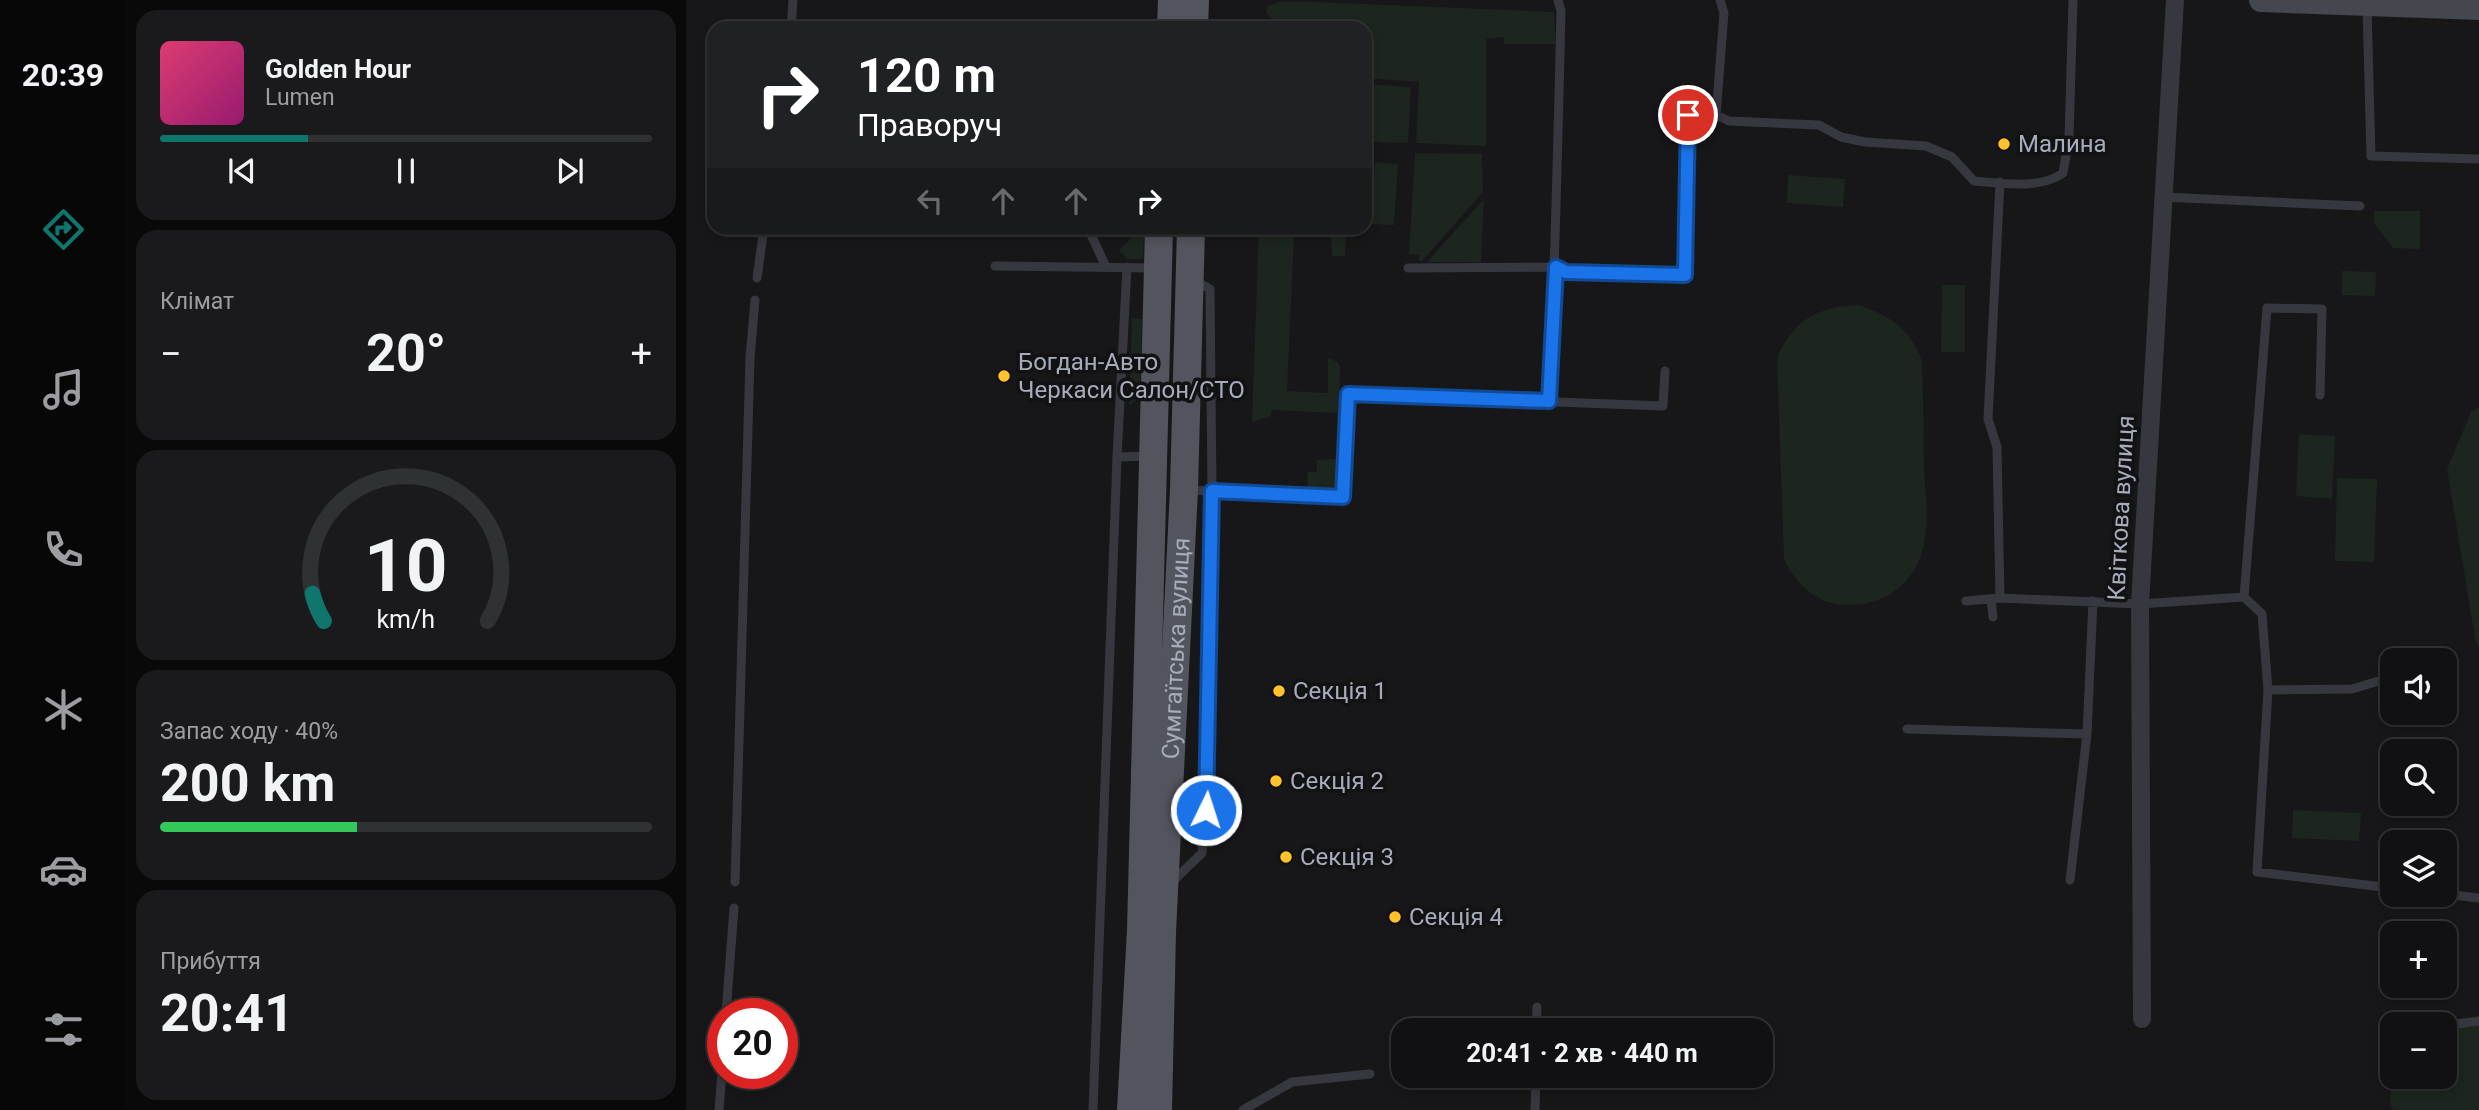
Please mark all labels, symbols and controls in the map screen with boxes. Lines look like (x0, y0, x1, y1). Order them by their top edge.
text: 120 m (857, 47, 996, 104)
icon: right (742, 49, 833, 140)
text: Golden Hour (265, 54, 411, 84)
text: 20:39 (22, 56, 104, 94)
text: Lumen (265, 84, 335, 111)
pin (1658, 85, 1718, 145)
icon: arrive (1669, 96, 1707, 134)
text: Праворуч (857, 106, 1002, 144)
place label: Малина (2018, 130, 2107, 158)
marker: Малина (1996, 136, 2012, 152)
icon: previous (223, 152, 261, 190)
icon: pause (387, 152, 425, 190)
icon: next (551, 152, 589, 190)
icon: left (911, 182, 949, 220)
icon: ahead (984, 182, 1022, 220)
icon: ahead (1057, 182, 1095, 220)
icon: right (1130, 182, 1168, 220)
icon: directions (39, 205, 88, 254)
text: Клімат (160, 288, 234, 315)
text: 20° (366, 323, 446, 384)
text: − (160, 332, 182, 376)
text: + (630, 332, 652, 376)
place label: Богдан-Авто Черкаси Салон/СТО (1018, 348, 1245, 404)
icon: music (39, 365, 88, 414)
marker: Богдан-Авто Черкаси Салон/СТО (996, 368, 1012, 384)
street label: Квіткова вулиця (2102, 415, 2140, 601)
text: 10 (364, 523, 448, 609)
icon: phone (39, 525, 88, 574)
street label: Сумгаїтська вулиця (1157, 537, 1196, 760)
text: km/h (377, 605, 435, 634)
map controls (2380, 648, 2457, 1089)
button: sound (2380, 648, 2457, 725)
place label: Секція 1 (1293, 677, 1387, 705)
marker: Секція 1 (1271, 683, 1287, 699)
icon: climate (39, 685, 88, 734)
text: Запас ходу · 40% (160, 718, 338, 745)
button: search (2380, 739, 2457, 816)
text: 200 km (160, 753, 335, 814)
place label: Секція 2 (1290, 767, 1384, 795)
position arrow (1169, 773, 1243, 847)
marker: Секція 2 (1268, 773, 1284, 789)
button: layers (2380, 830, 2457, 907)
place label: Секція 3 (1300, 843, 1394, 871)
icon: car (39, 845, 88, 894)
marker: Секція 3 (1278, 849, 1294, 865)
place label: Секція 4 (1409, 903, 1503, 931)
marker: Секція 4 (1387, 909, 1403, 925)
button: + (2380, 921, 2457, 998)
text: Прибуття (160, 948, 261, 975)
text: 20:41 (160, 983, 294, 1044)
speed limit sign: 20 (707, 998, 798, 1089)
icon: filters (39, 1005, 88, 1054)
button: − (2380, 1012, 2457, 1089)
text: 20:41 · 2 хв · 440 m (1466, 1038, 1698, 1068)

